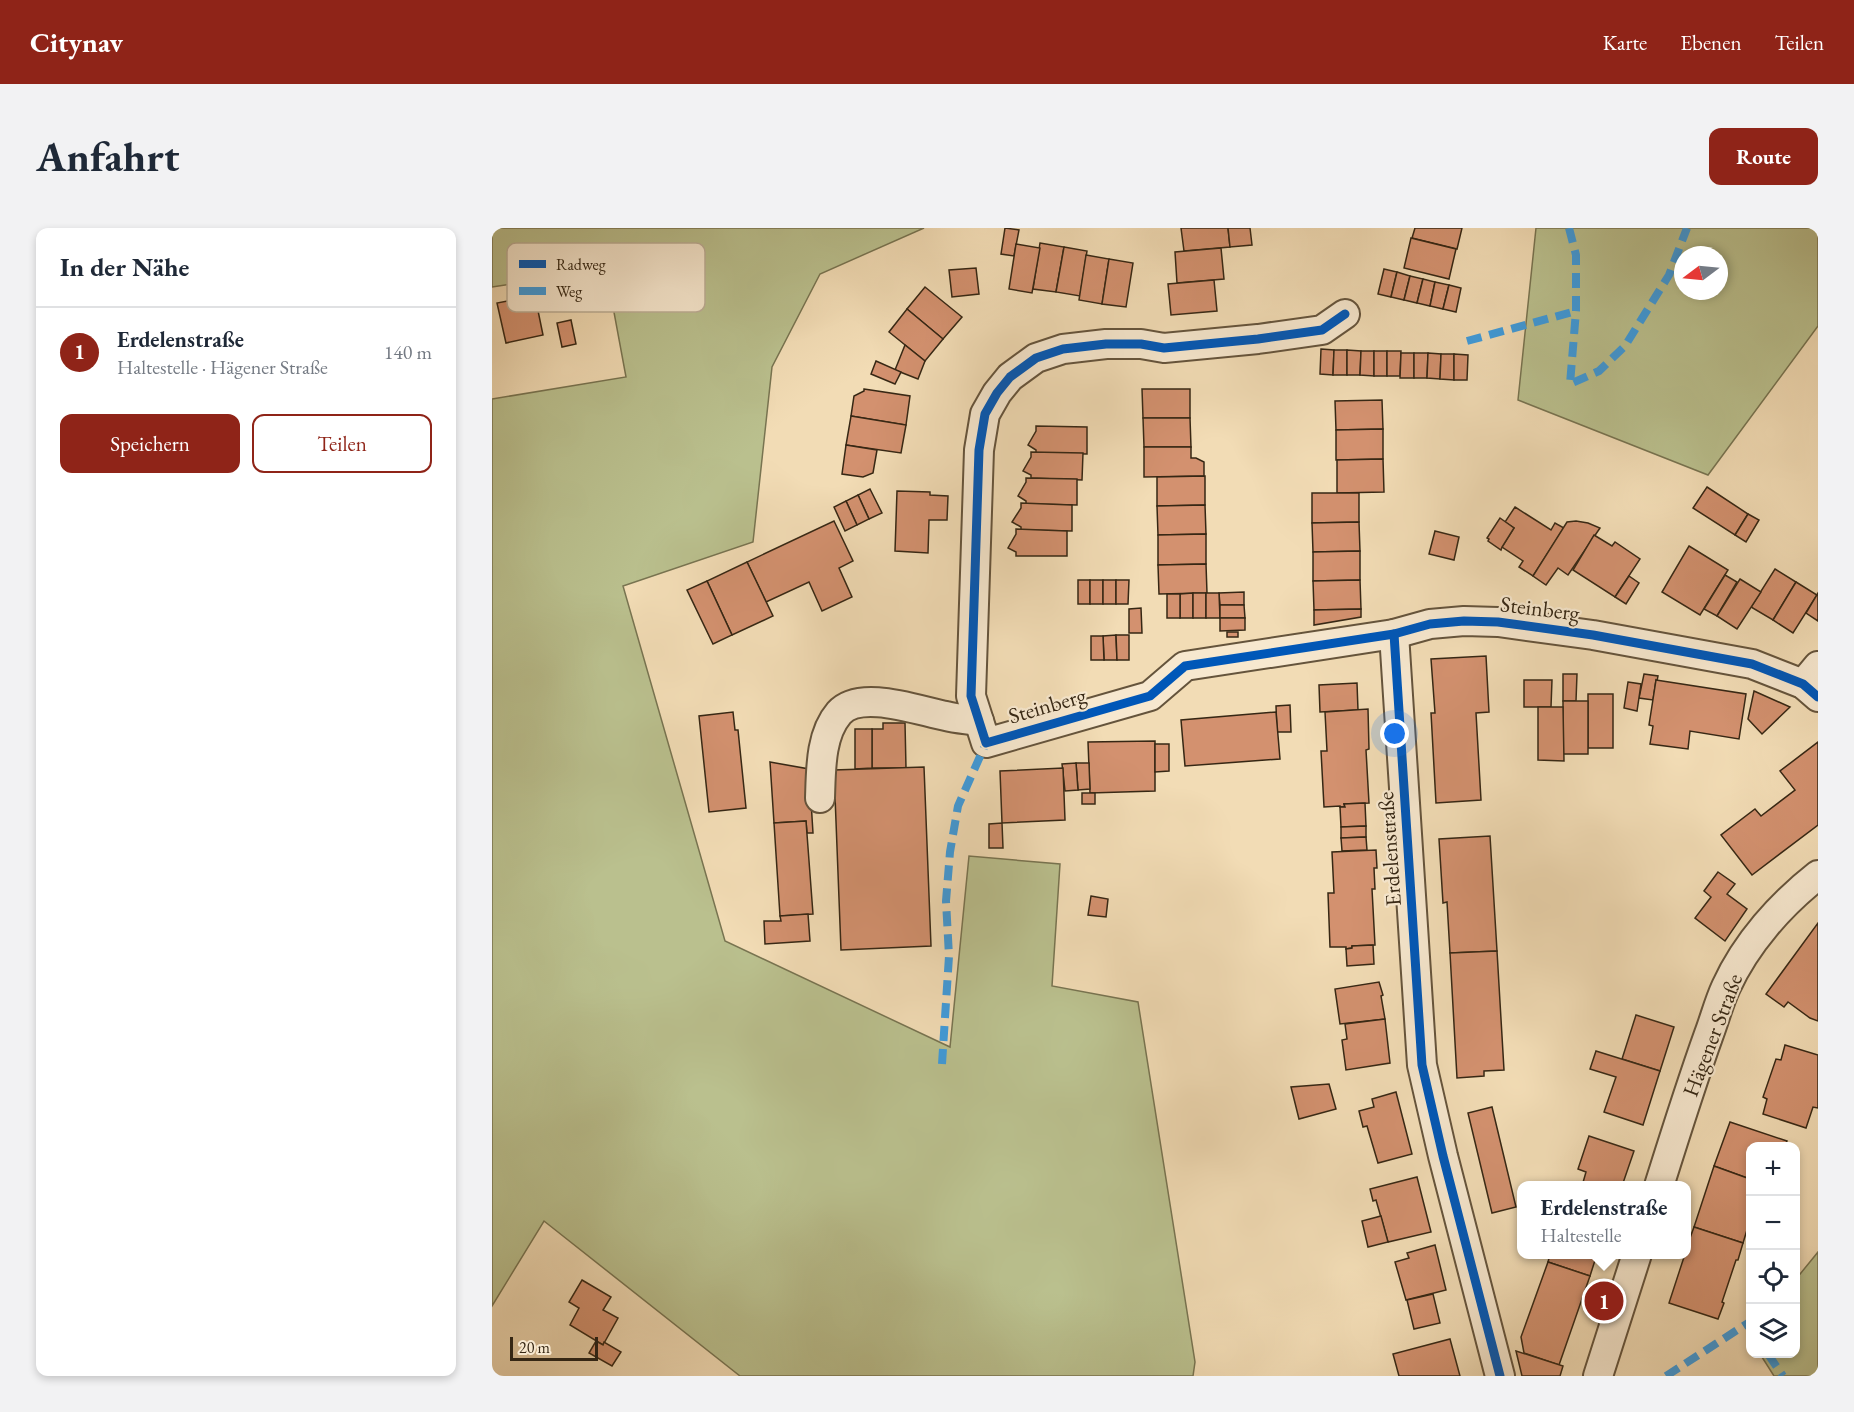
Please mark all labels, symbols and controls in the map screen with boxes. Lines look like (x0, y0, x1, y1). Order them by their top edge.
text: Citynav (30, 24, 123, 60)
text: Karte (1603, 29, 1647, 56)
text: Ebenen (1680, 29, 1741, 56)
text: Teilen (1774, 29, 1824, 56)
button: Route (1709, 128, 1818, 185)
text: Anfahrt (36, 129, 179, 184)
legend (507, 243, 705, 312)
north arrow (1674, 246, 1728, 300)
text: In der Nähe (60, 250, 189, 284)
text: Radweg (556, 254, 607, 275)
text: Weg (556, 281, 583, 302)
text: Erdelenstraße (117, 325, 244, 354)
text: 1 (74, 339, 85, 365)
text: 140 m (384, 339, 432, 365)
text: Haltestelle · Hägener Straße (117, 354, 328, 380)
button: Speichern (60, 414, 240, 473)
button: Teilen (252, 414, 432, 473)
street label: Steinberg (1499, 589, 1582, 628)
street label: Steinberg (1005, 680, 1090, 730)
your location (1380, 719, 1409, 748)
street label: Erdelenstraße (1371, 790, 1408, 907)
street label: Hägener Straße (1676, 969, 1749, 1101)
map controls (1746, 1142, 1800, 1358)
button: + (1746, 1142, 1800, 1196)
popup (1517, 1181, 1691, 1259)
text: Erdelenstraße (1541, 1193, 1667, 1222)
button: − (1746, 1196, 1800, 1250)
text: Haltestelle (1541, 1222, 1622, 1248)
button: locate (1746, 1250, 1800, 1304)
pin: 1 (1584, 1278, 1624, 1324)
button: layers (1746, 1304, 1800, 1358)
scale bar (510, 1334, 598, 1362)
text: 20 m (519, 1337, 550, 1358)

